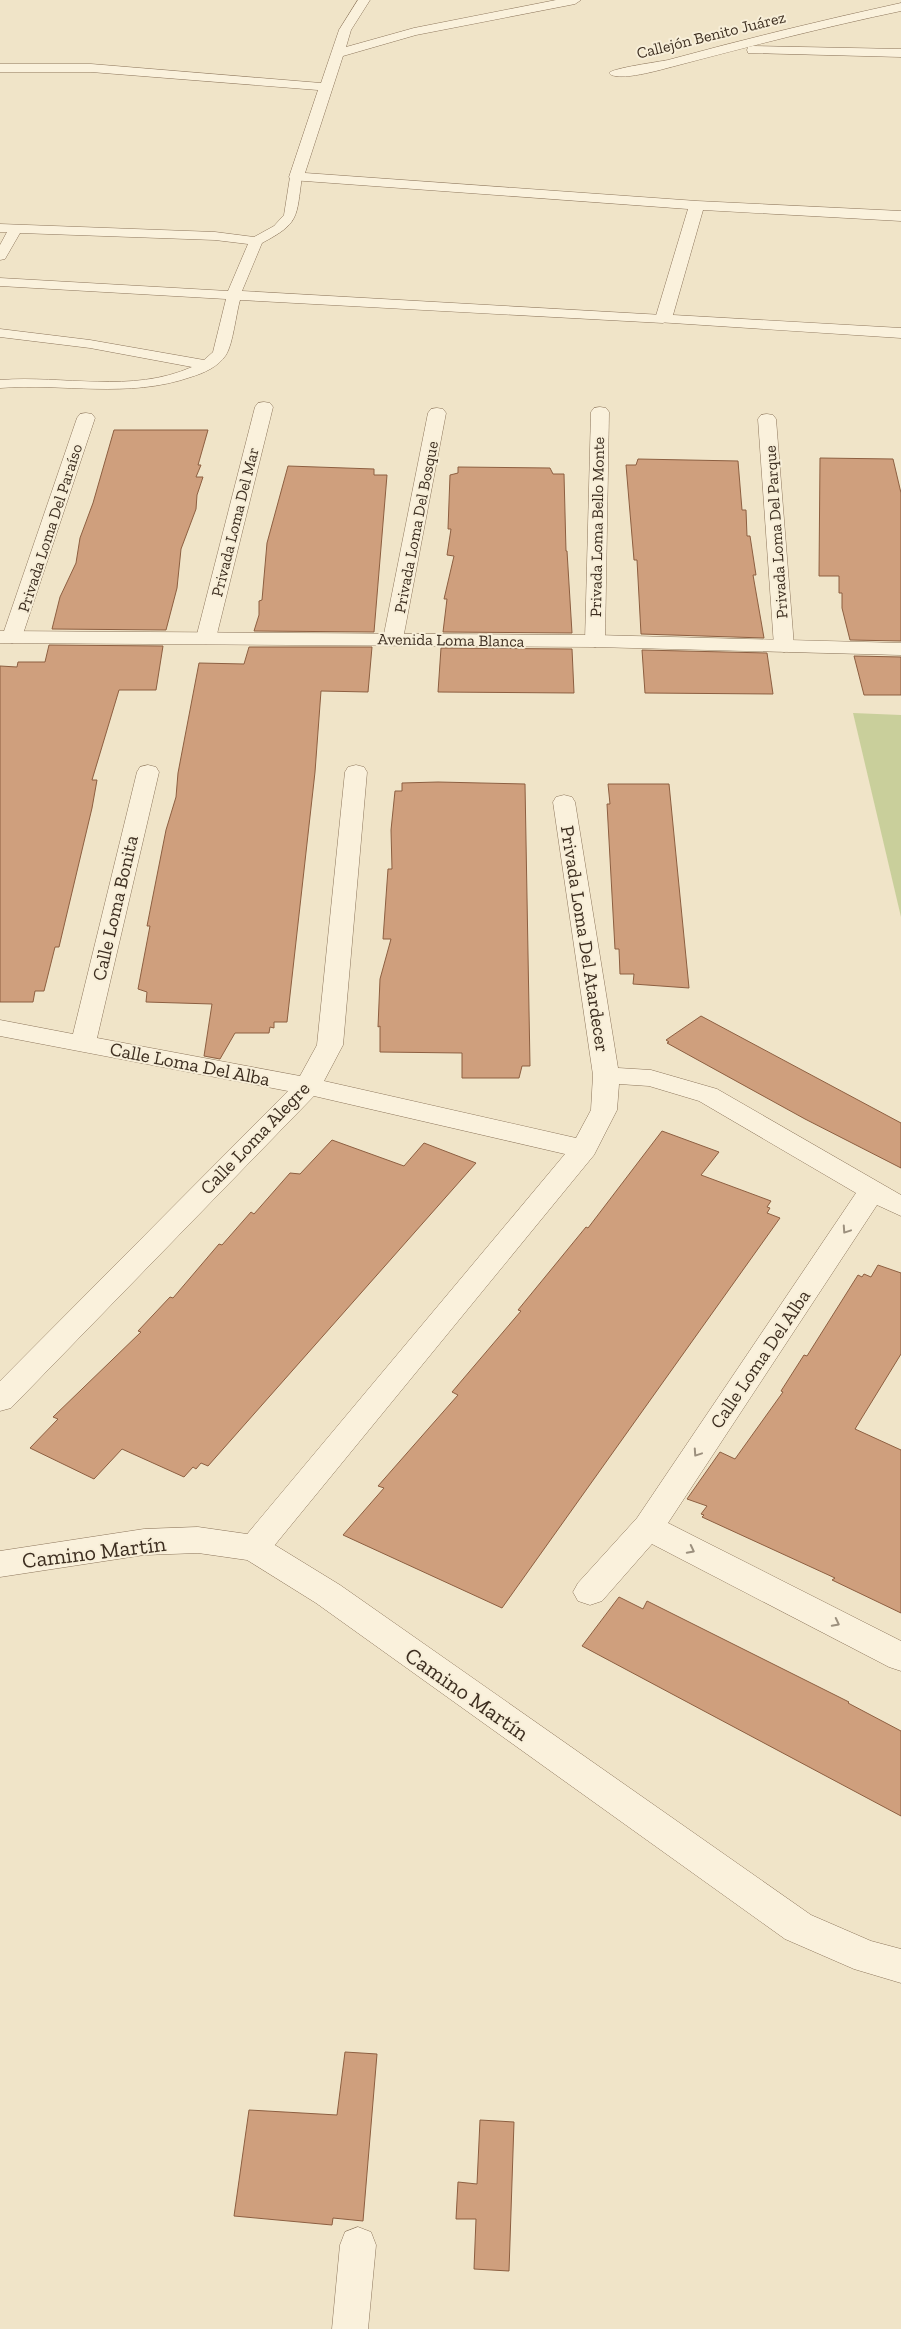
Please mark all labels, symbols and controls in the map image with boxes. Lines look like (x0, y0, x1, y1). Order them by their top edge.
street label: Callejón Benito Juárez (635, 7, 787, 63)
street label: Privada Loma Bello Monte (586, 437, 608, 617)
street label: Privada Loma Del Bosque (390, 439, 442, 615)
street label: Privada Loma Del Paraíso (14, 441, 86, 615)
street label: Privada Loma Del Mar (207, 445, 263, 599)
street label: Privada Loma Del Parque (760, 445, 792, 619)
street label: Avenida Loma Blanca (377, 629, 525, 651)
street label: Privada Loma Del Atardecer (556, 824, 614, 1054)
street label: Calle Loma Bonita (87, 833, 143, 983)
street label: Calle Loma Del Alba (108, 1037, 272, 1091)
street label: Calle Loma Alegre (195, 1077, 315, 1199)
one-way arrow (843, 1225, 852, 1234)
street label: Calle Loma Del Alba (705, 1285, 815, 1433)
one-way arrow (694, 1448, 704, 1457)
street label: Camino Martín (20, 1530, 168, 1574)
one-way arrow (686, 1544, 695, 1554)
one-way arrow (831, 1617, 840, 1627)
street label: Camino Martín (400, 1641, 534, 1747)

